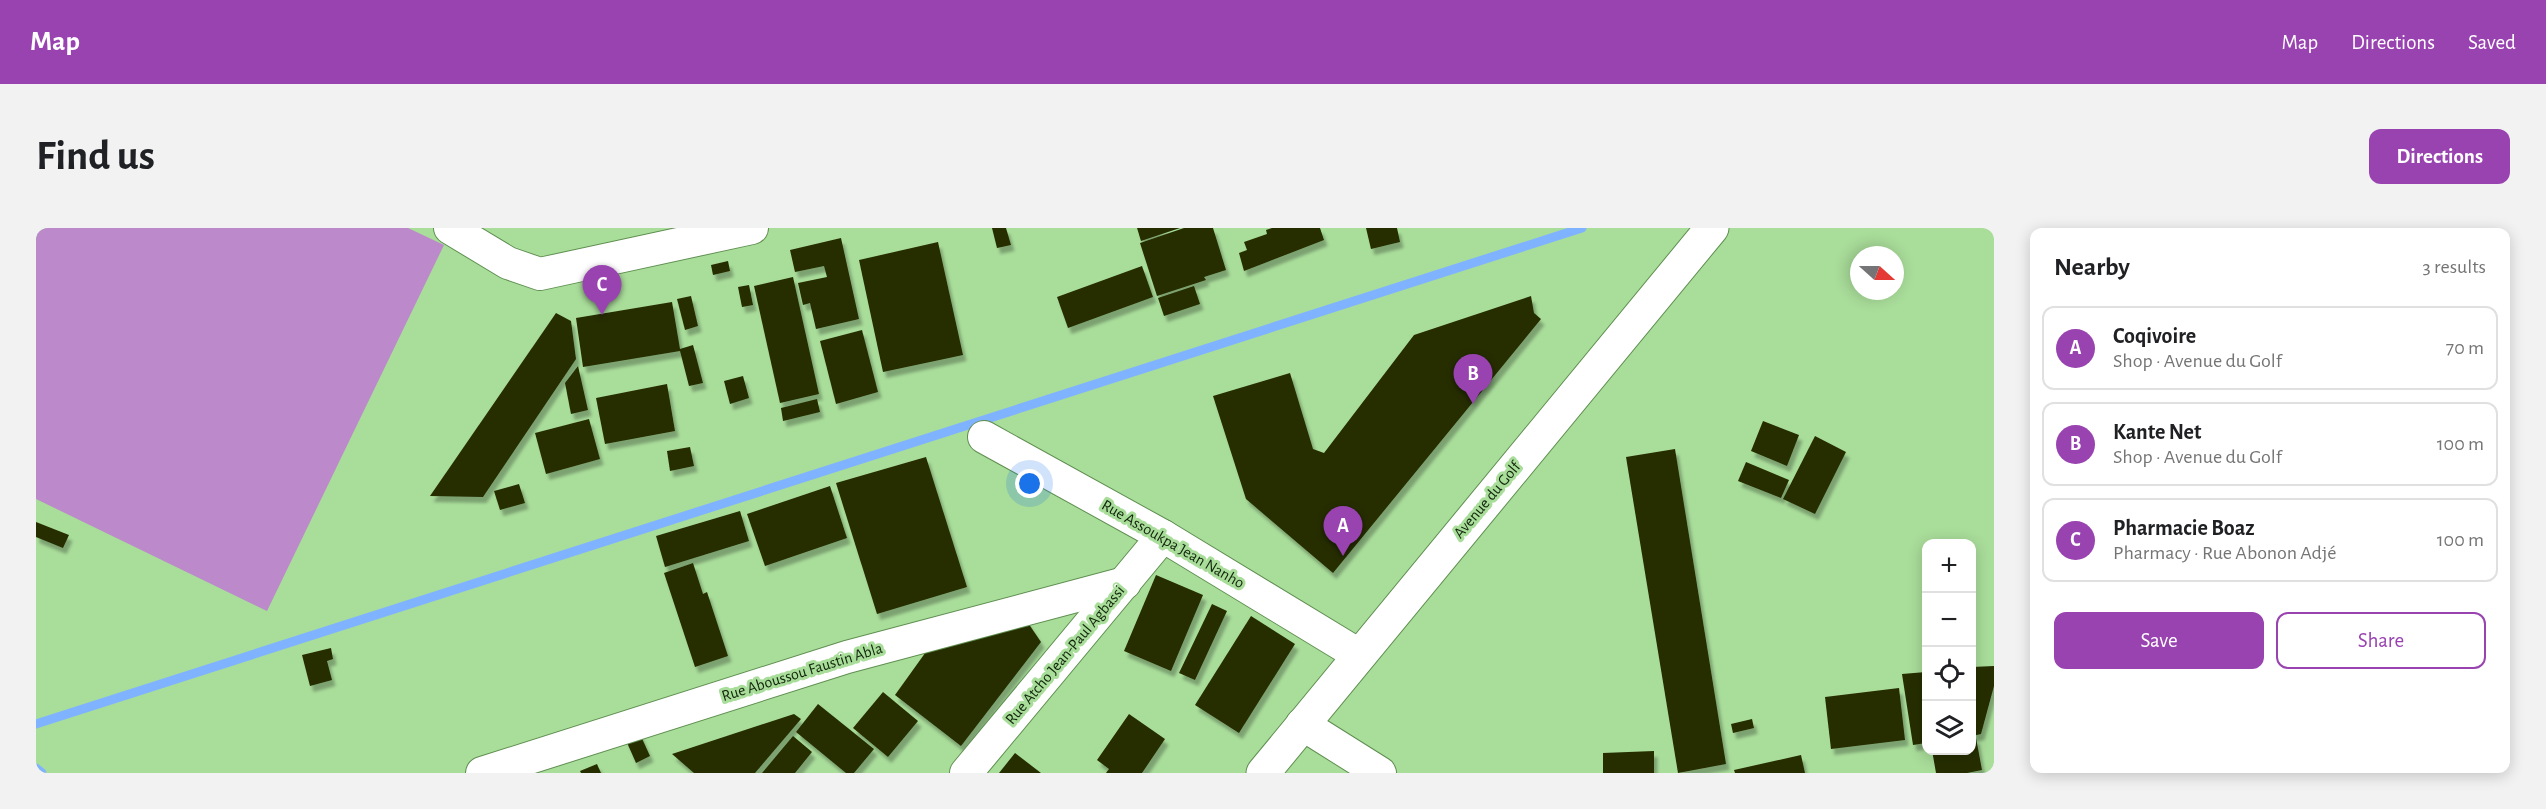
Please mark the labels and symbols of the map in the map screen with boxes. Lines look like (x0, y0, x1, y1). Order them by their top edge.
north arrow (1850, 246, 1904, 300)
pin: C (582, 266, 622, 315)
pin: B (1454, 354, 1492, 404)
street label: Avenue du Golf (1451, 458, 1524, 541)
your location (1015, 469, 1044, 498)
street label: Rue Assoukpa Jean Nanho (1099, 497, 1247, 591)
pin: A (1324, 506, 1362, 556)
street label: Rue Atcho Jean-Paul Agbassi (1002, 582, 1128, 728)
street label: Rue Aboussou Faustin Abla (720, 640, 884, 704)

